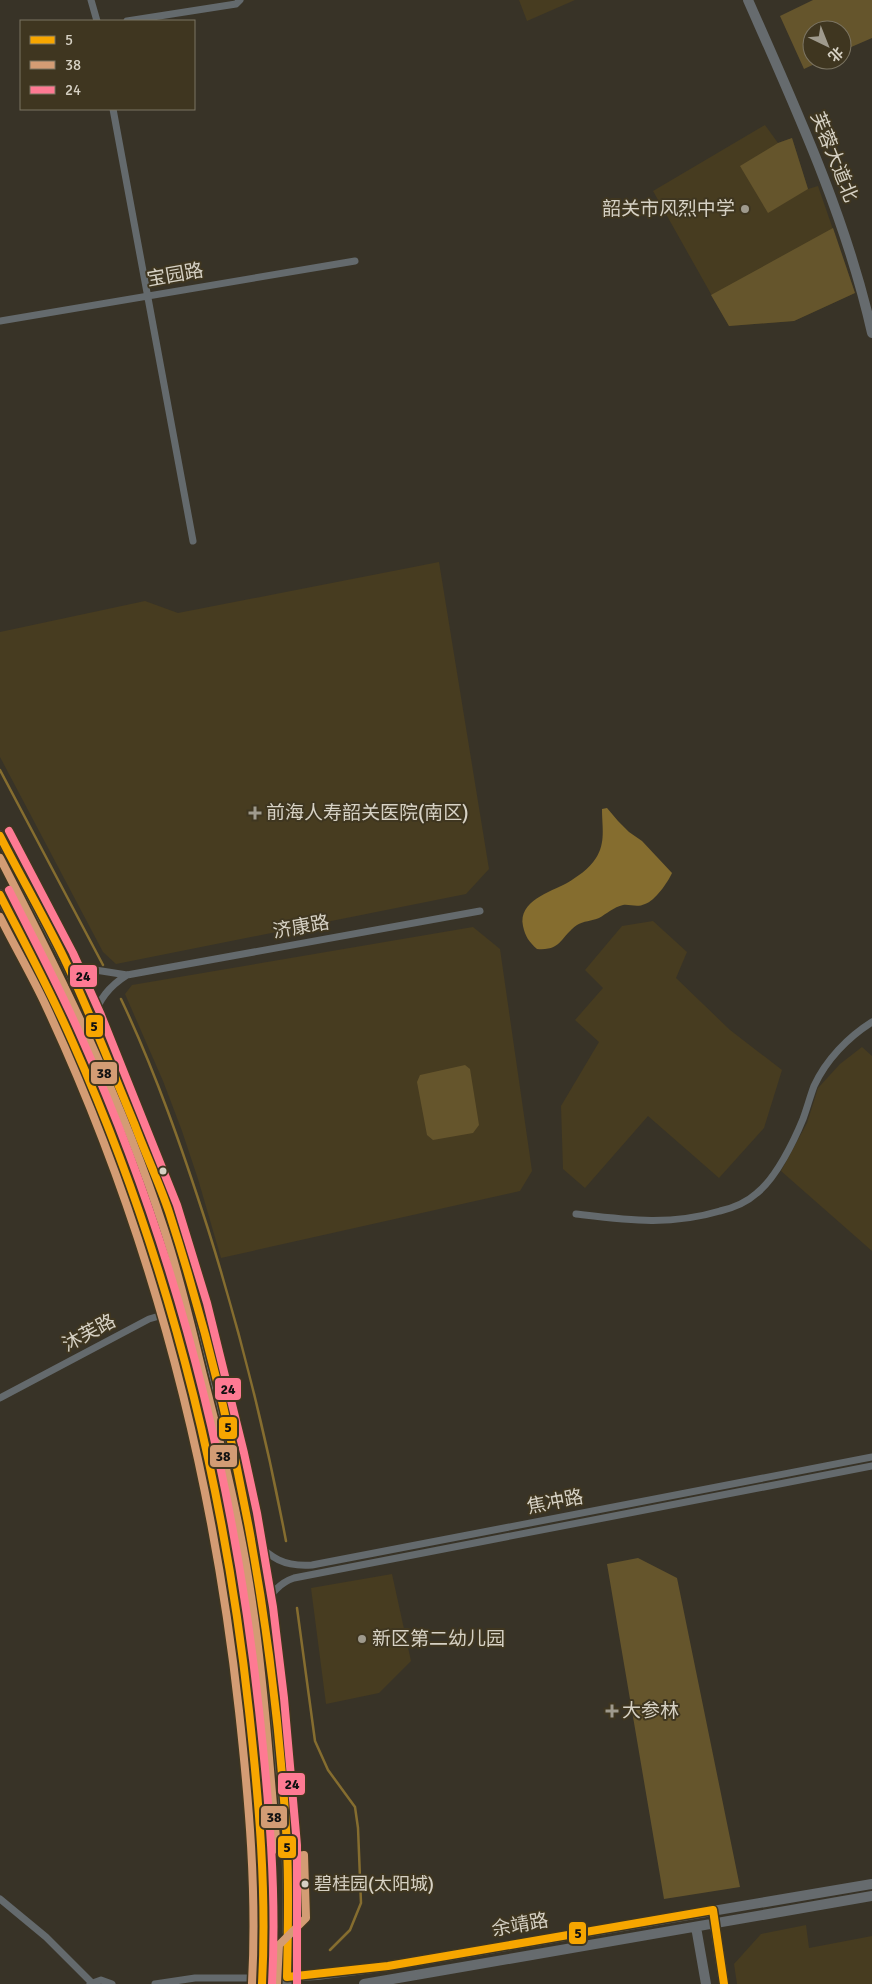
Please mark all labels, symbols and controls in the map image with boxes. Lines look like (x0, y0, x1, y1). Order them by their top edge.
legend (20, 20, 195, 110)
north arrow (802, 20, 852, 70)
text: 5 (65, 31, 73, 49)
text: 北 (825, 43, 846, 65)
text: 38 (65, 56, 81, 74)
text: 24 (65, 81, 81, 99)
street label: 芙蓉大道北 (805, 108, 863, 206)
place label: 韶关市风烈中学 (602, 197, 735, 221)
marker: 韶关市风烈中学 (739, 203, 751, 215)
street label: 宝园路 (145, 258, 205, 292)
place label: 前海人寿韶关医院(南区) (266, 801, 469, 825)
marker: 前海人寿韶关医院(南区) (248, 806, 262, 820)
street label: 济康路 (271, 910, 331, 944)
line badge: 24 (69, 964, 98, 988)
text: 24 (75, 968, 91, 985)
line badge: 5 (85, 1014, 104, 1038)
text: 5 (90, 1018, 98, 1035)
line badge: 38 (90, 1061, 118, 1085)
text: 38 (96, 1065, 112, 1082)
unlabelled marker (158, 1166, 168, 1176)
street label: 沐芙路 (58, 1309, 120, 1357)
line badge: 24 (214, 1377, 242, 1401)
text: 24 (220, 1381, 236, 1398)
line badge: 5 (218, 1416, 238, 1440)
text: 5 (224, 1419, 232, 1436)
line badge: 38 (209, 1444, 238, 1468)
text: 38 (215, 1448, 231, 1465)
street label: 焦冲路 (525, 1485, 585, 1519)
place label: 新区第二幼儿园 (372, 1627, 505, 1651)
marker: 新区第二幼儿园 (356, 1633, 368, 1645)
place label: 大参林 (622, 1699, 679, 1723)
marker: 大参林 (606, 1705, 618, 1717)
line badge: 24 (277, 1772, 306, 1796)
text: 24 (284, 1776, 300, 1793)
line badge: 38 (260, 1805, 288, 1829)
text: 38 (266, 1809, 282, 1826)
line badge: 5 (277, 1835, 297, 1859)
text: 5 (283, 1839, 291, 1856)
place label: 碧桂园(太阳城) (314, 1873, 434, 1895)
marker: 碧桂园(太阳城) (300, 1879, 310, 1889)
street label: 余靖路 (490, 1908, 550, 1942)
line badge: 5 (568, 1921, 587, 1945)
text: 5 (574, 1925, 582, 1942)

